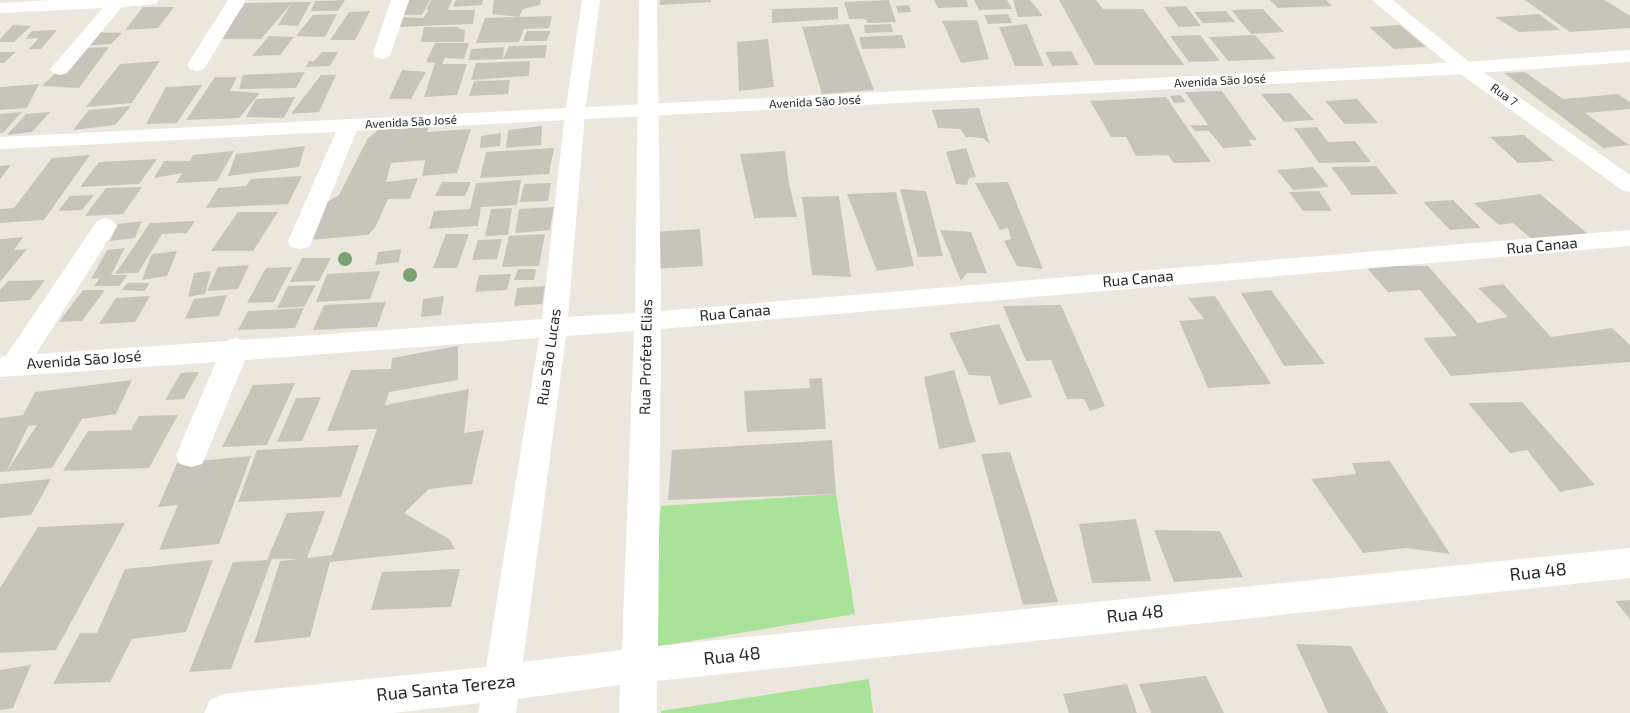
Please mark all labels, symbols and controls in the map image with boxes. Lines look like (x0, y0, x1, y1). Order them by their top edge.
street label: Avenida São José (1174, 71, 1266, 89)
street label: Rua 7 (1488, 80, 1521, 108)
street label: Avenida São José (769, 92, 861, 110)
street label: Avenida São José (365, 112, 457, 130)
street label: Rua Canaa (1506, 233, 1578, 257)
street label: Rua Canaa (1102, 266, 1174, 290)
street label: Rua Profeta Elias (635, 299, 655, 415)
street label: Rua Canaa (699, 300, 771, 324)
street label: Rua São Lucas (532, 307, 564, 406)
street label: Avenida São José (26, 346, 142, 372)
street label: Rua 48 (1508, 557, 1568, 585)
street label: Rua 48 (1105, 599, 1165, 627)
street label: Rua 48 (702, 641, 762, 669)
street label: Rua Santa Tereza (375, 669, 517, 705)

